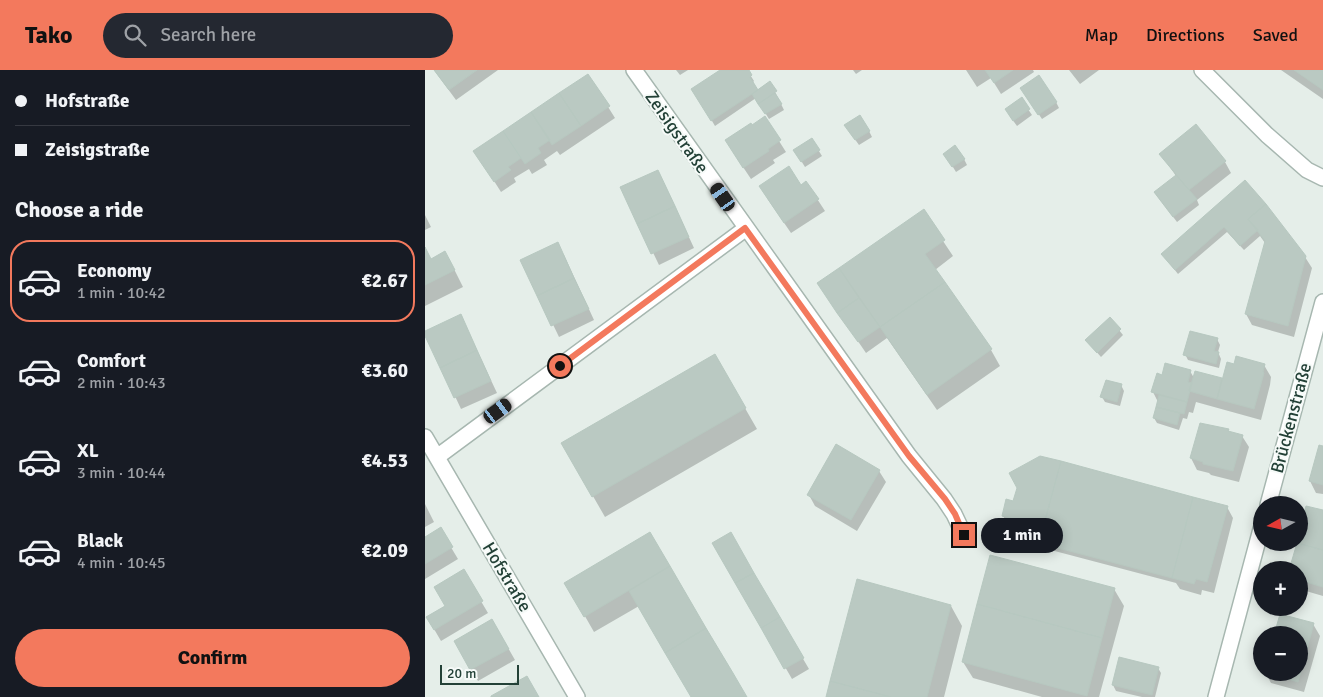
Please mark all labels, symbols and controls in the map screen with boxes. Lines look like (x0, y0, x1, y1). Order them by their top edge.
search box (103, 13, 453, 58)
text: Tako (25, 20, 73, 50)
icon: search (121, 21, 149, 49)
text: Search here (161, 23, 256, 47)
text: Map (1085, 24, 1118, 46)
text: Directions (1146, 24, 1225, 46)
text: Saved (1253, 24, 1298, 46)
street label: Zeisigstraße (640, 86, 714, 178)
text: Hofstraße (45, 89, 129, 113)
text: Zeisigstraße (45, 138, 150, 162)
car (708, 180, 737, 214)
text: Choose a ride (15, 196, 143, 223)
icon: car (17, 259, 62, 304)
text: Economy (77, 259, 151, 283)
text: €2.67 (362, 269, 408, 293)
text: 1 min · 10:42 (77, 283, 166, 303)
icon: car (17, 349, 62, 394)
text: Comfort (77, 349, 146, 373)
route start (549, 355, 571, 377)
text: €3.60 (362, 359, 408, 383)
street label: Brückenstraße (1266, 361, 1316, 475)
text: 2 min · 10:43 (77, 373, 166, 393)
car (481, 396, 514, 426)
icon: car (17, 439, 62, 484)
text: XL (77, 439, 99, 463)
text: €4.53 (362, 449, 408, 473)
text: 3 min · 10:44 (77, 463, 166, 483)
north arrow (1253, 496, 1307, 551)
map controls (1253, 496, 1308, 681)
callout: 1 min (981, 518, 1064, 552)
route end (953, 524, 975, 546)
text: 1 min (1003, 525, 1041, 545)
icon: car (17, 529, 62, 574)
text: Black (77, 529, 123, 553)
street label: Hofstraße (478, 538, 536, 616)
text: €2.09 (362, 539, 408, 563)
text: 4 min · 10:45 (77, 553, 166, 573)
button: + (1253, 561, 1308, 616)
button: − (1253, 626, 1308, 681)
button: Confirm (15, 629, 410, 687)
scale bar (440, 662, 519, 685)
text: 20 m (447, 665, 476, 682)

